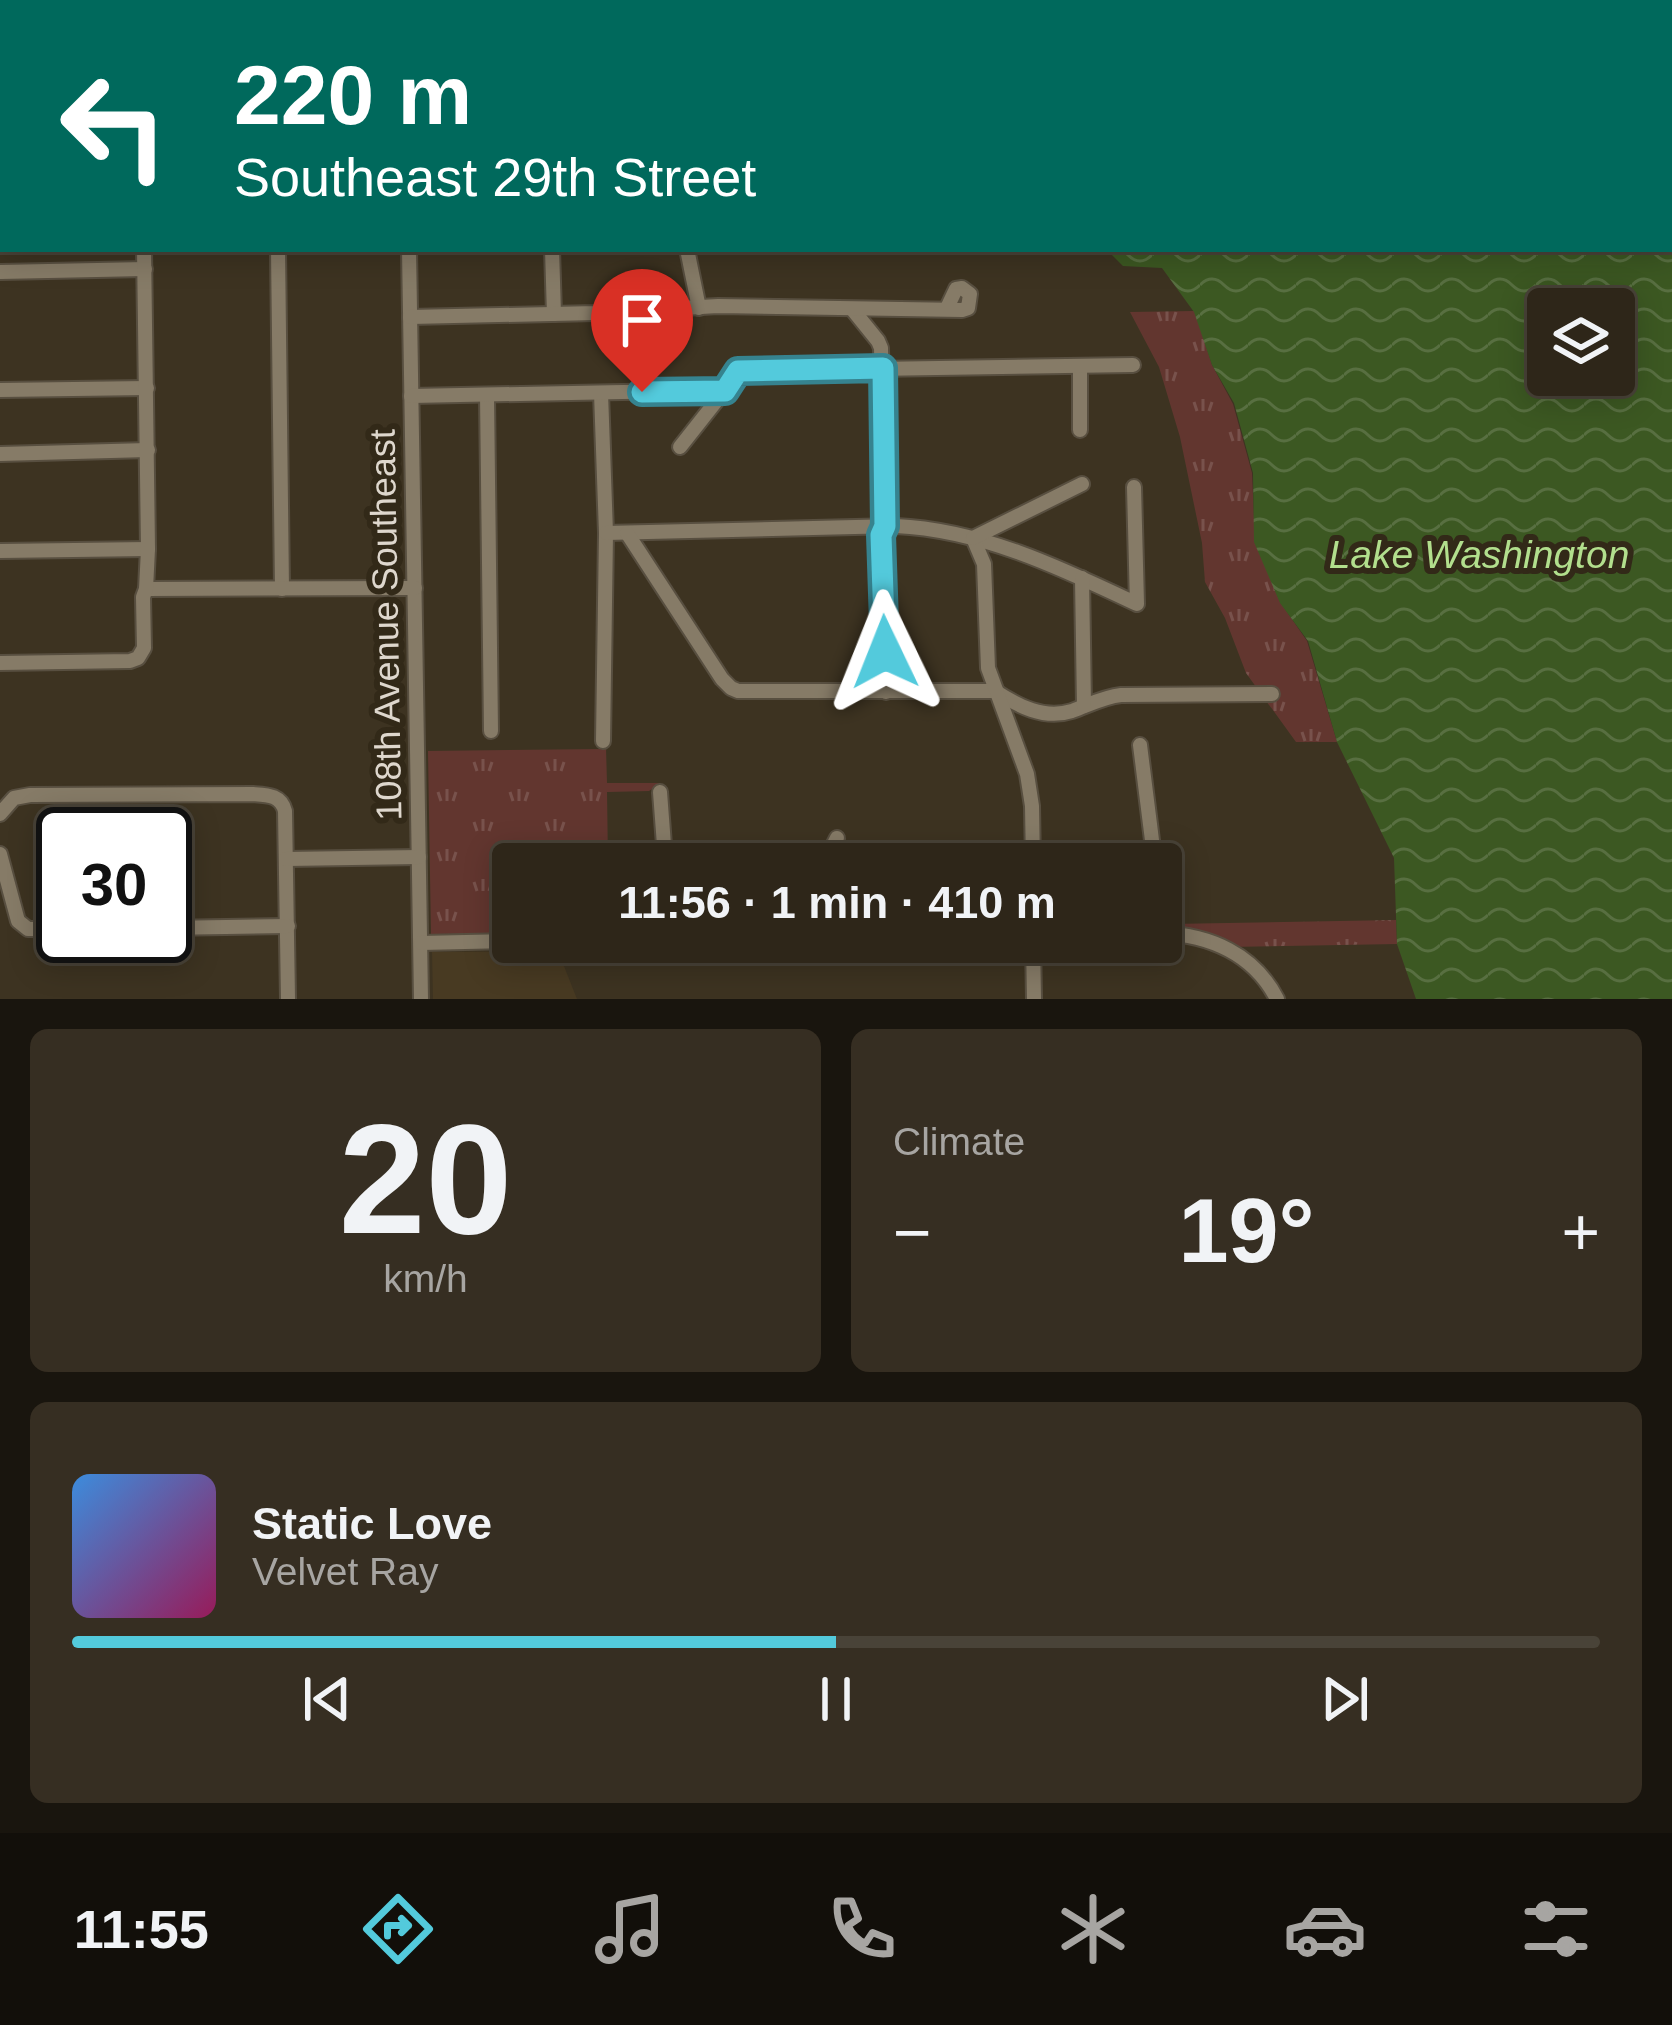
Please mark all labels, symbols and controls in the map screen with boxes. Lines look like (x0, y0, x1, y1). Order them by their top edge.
icon: left (36, 48, 192, 204)
text: 220 m (234, 48, 472, 142)
text: Southeast 29th Street (234, 147, 756, 207)
pin (591, 269, 693, 392)
icon: arrive (609, 287, 675, 353)
map controls (1527, 288, 1635, 396)
button: layers (1527, 288, 1635, 396)
street label: 108th Avenue Southeast (362, 429, 409, 821)
water label: Lake Washington (1329, 533, 1629, 576)
position arrow (822, 589, 948, 715)
speed limit sign: 30 (36, 807, 192, 963)
text: 11:56 · 1 min · 410 m (618, 877, 1056, 928)
text: 20 (339, 1092, 512, 1266)
text: Climate (893, 1120, 1025, 1163)
text: 19° (1178, 1181, 1315, 1281)
text: − (893, 1195, 932, 1269)
text: + (1561, 1195, 1600, 1269)
text: km/h (383, 1257, 468, 1300)
text: Static Love (252, 1498, 492, 1549)
text: Velvet Ray (252, 1550, 438, 1593)
icon: previous (294, 1666, 360, 1732)
icon: pause (803, 1666, 869, 1732)
icon: next (1312, 1666, 1378, 1732)
icon: directions (356, 1887, 440, 1971)
icon: music (588, 1887, 672, 1971)
icon: phone (820, 1887, 904, 1971)
icon: climate (1051, 1887, 1135, 1971)
icon: car (1283, 1887, 1367, 1971)
icon: filters (1514, 1887, 1598, 1971)
text: 11:55 (74, 1899, 209, 1959)

